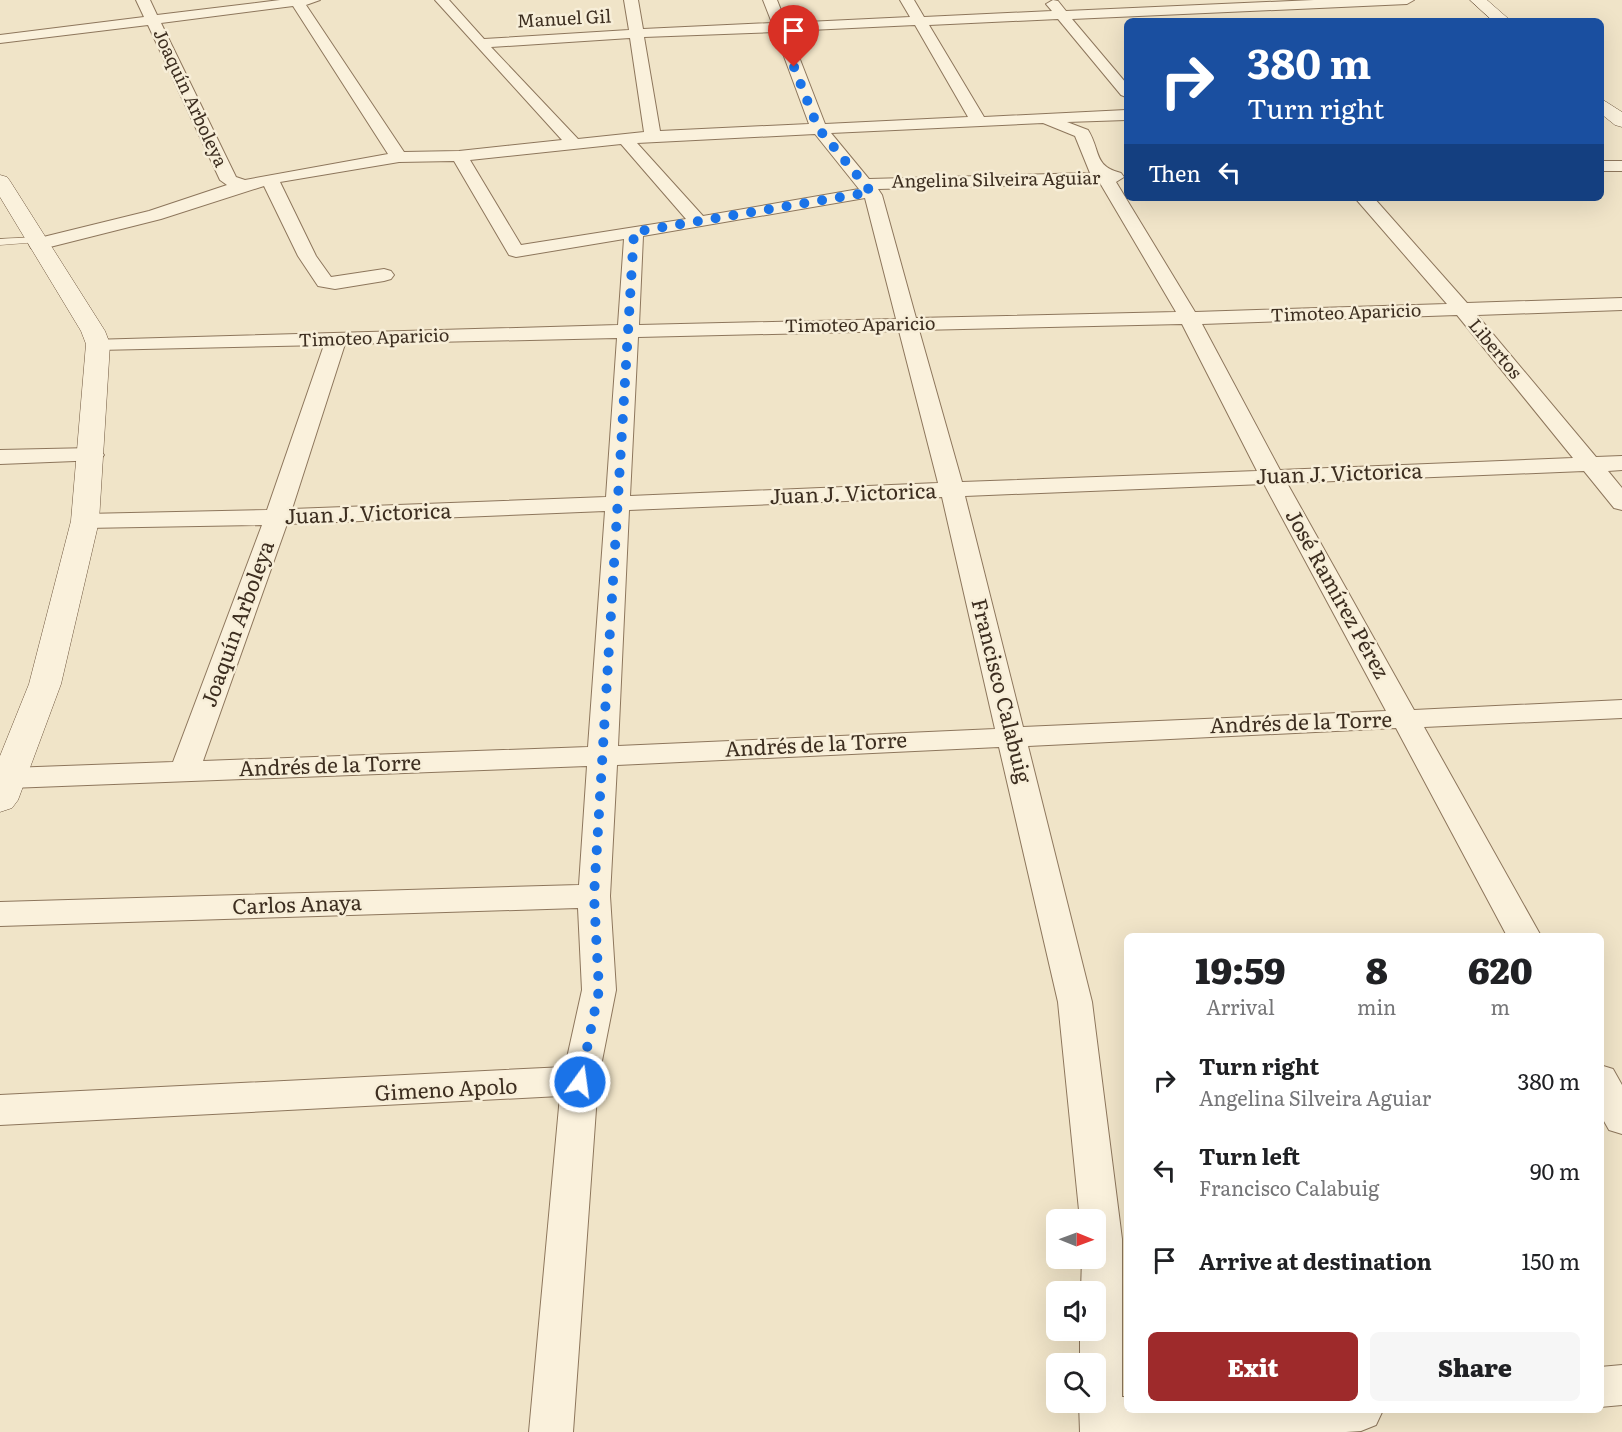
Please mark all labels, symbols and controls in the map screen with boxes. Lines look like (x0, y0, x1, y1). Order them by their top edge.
street label: Manuel Gil (516, 2, 612, 33)
pin (768, 5, 819, 67)
icon: arrive (777, 14, 810, 47)
street label: Joaquín Arboleya (147, 24, 235, 171)
text: 380 m (1247, 30, 1371, 92)
icon: right (1148, 42, 1226, 120)
text: Turn right (1247, 87, 1384, 127)
text: Then (1148, 156, 1201, 189)
icon: left (1213, 156, 1246, 189)
street label: Angelina Silveira Aguiar (891, 163, 1101, 194)
street label: Timoteo Aparicio (1270, 295, 1422, 328)
street label: Timoteo Aparicio (784, 309, 936, 338)
street label: Libertos (1463, 312, 1529, 384)
street label: Timoteo Aparicio (298, 320, 450, 353)
street label: Juan J. Victorica (1255, 453, 1424, 490)
street label: Juan J. Victorica (769, 473, 938, 510)
street label: Juan J. Victorica (284, 493, 453, 530)
street label: José Ramírez Pérez (1280, 502, 1399, 683)
street label: Joaquín Arboleya (191, 535, 280, 711)
street label: Francisco Calabuig (965, 595, 1041, 786)
street label: Andrés de la Torre (1209, 702, 1393, 739)
street label: Andrés de la Torre (724, 722, 908, 763)
street label: Andrés de la Torre (238, 745, 422, 782)
street label: Carlos Anaya (232, 885, 363, 920)
text: 19:59 (1195, 942, 1286, 995)
text: 8 (1366, 942, 1388, 995)
text: 620 (1468, 942, 1533, 995)
text: Arrival (1206, 991, 1275, 1021)
text: min (1357, 991, 1396, 1021)
text: m (1490, 991, 1510, 1021)
text: Turn right (1199, 1049, 1319, 1082)
position arrow (548, 1050, 612, 1114)
icon: right (1148, 1064, 1181, 1097)
text: 380 m (1517, 1064, 1580, 1097)
street label: Gimeno Apolo (374, 1068, 518, 1107)
text: Angelina Silveira Aguiar (1199, 1082, 1431, 1112)
text: Turn left (1199, 1139, 1300, 1172)
icon: left (1148, 1154, 1181, 1187)
text: 90 m (1530, 1154, 1580, 1187)
text: Francisco Calabuig (1199, 1172, 1379, 1202)
north arrow (1046, 1209, 1106, 1269)
map controls (1046, 1209, 1106, 1413)
icon: arrive (1148, 1244, 1181, 1277)
text: Arrive at destination (1199, 1244, 1432, 1277)
text: 150 m (1521, 1244, 1580, 1277)
button: sound (1046, 1281, 1106, 1341)
button: Exit (1148, 1332, 1358, 1401)
button: Share (1370, 1332, 1580, 1401)
button: search (1046, 1353, 1106, 1413)

